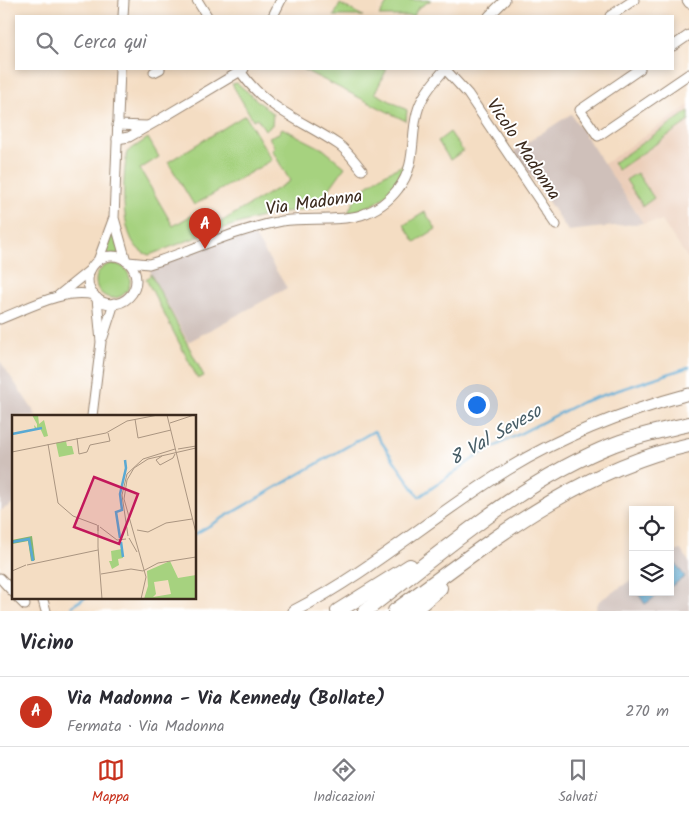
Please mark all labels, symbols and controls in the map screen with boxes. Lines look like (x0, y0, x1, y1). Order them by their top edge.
search box (15, 15, 674, 70)
text: Cerca qui (73, 28, 147, 58)
icon: search (33, 29, 61, 57)
street label: Vicolo Madonna (478, 93, 568, 207)
street label: Via Madonna (264, 182, 364, 225)
pin: A (189, 208, 221, 249)
your location (464, 392, 490, 418)
water label: 8 Val Seveso (444, 396, 549, 474)
inset map (12, 415, 196, 598)
map controls (629, 506, 674, 596)
button: locate (629, 506, 674, 551)
button: layers (629, 551, 674, 596)
text: Vicino (20, 627, 74, 660)
text: Via Madonna - Via Kennedy (Bollate) (67, 684, 385, 714)
text: A (31, 699, 41, 724)
text: 270 m (625, 699, 669, 724)
text: Fermata · Via Madonna (67, 714, 225, 739)
tab: Mappa (92, 756, 129, 808)
tab: Indicazioni (313, 756, 375, 808)
tab: Salvati (558, 756, 597, 808)

